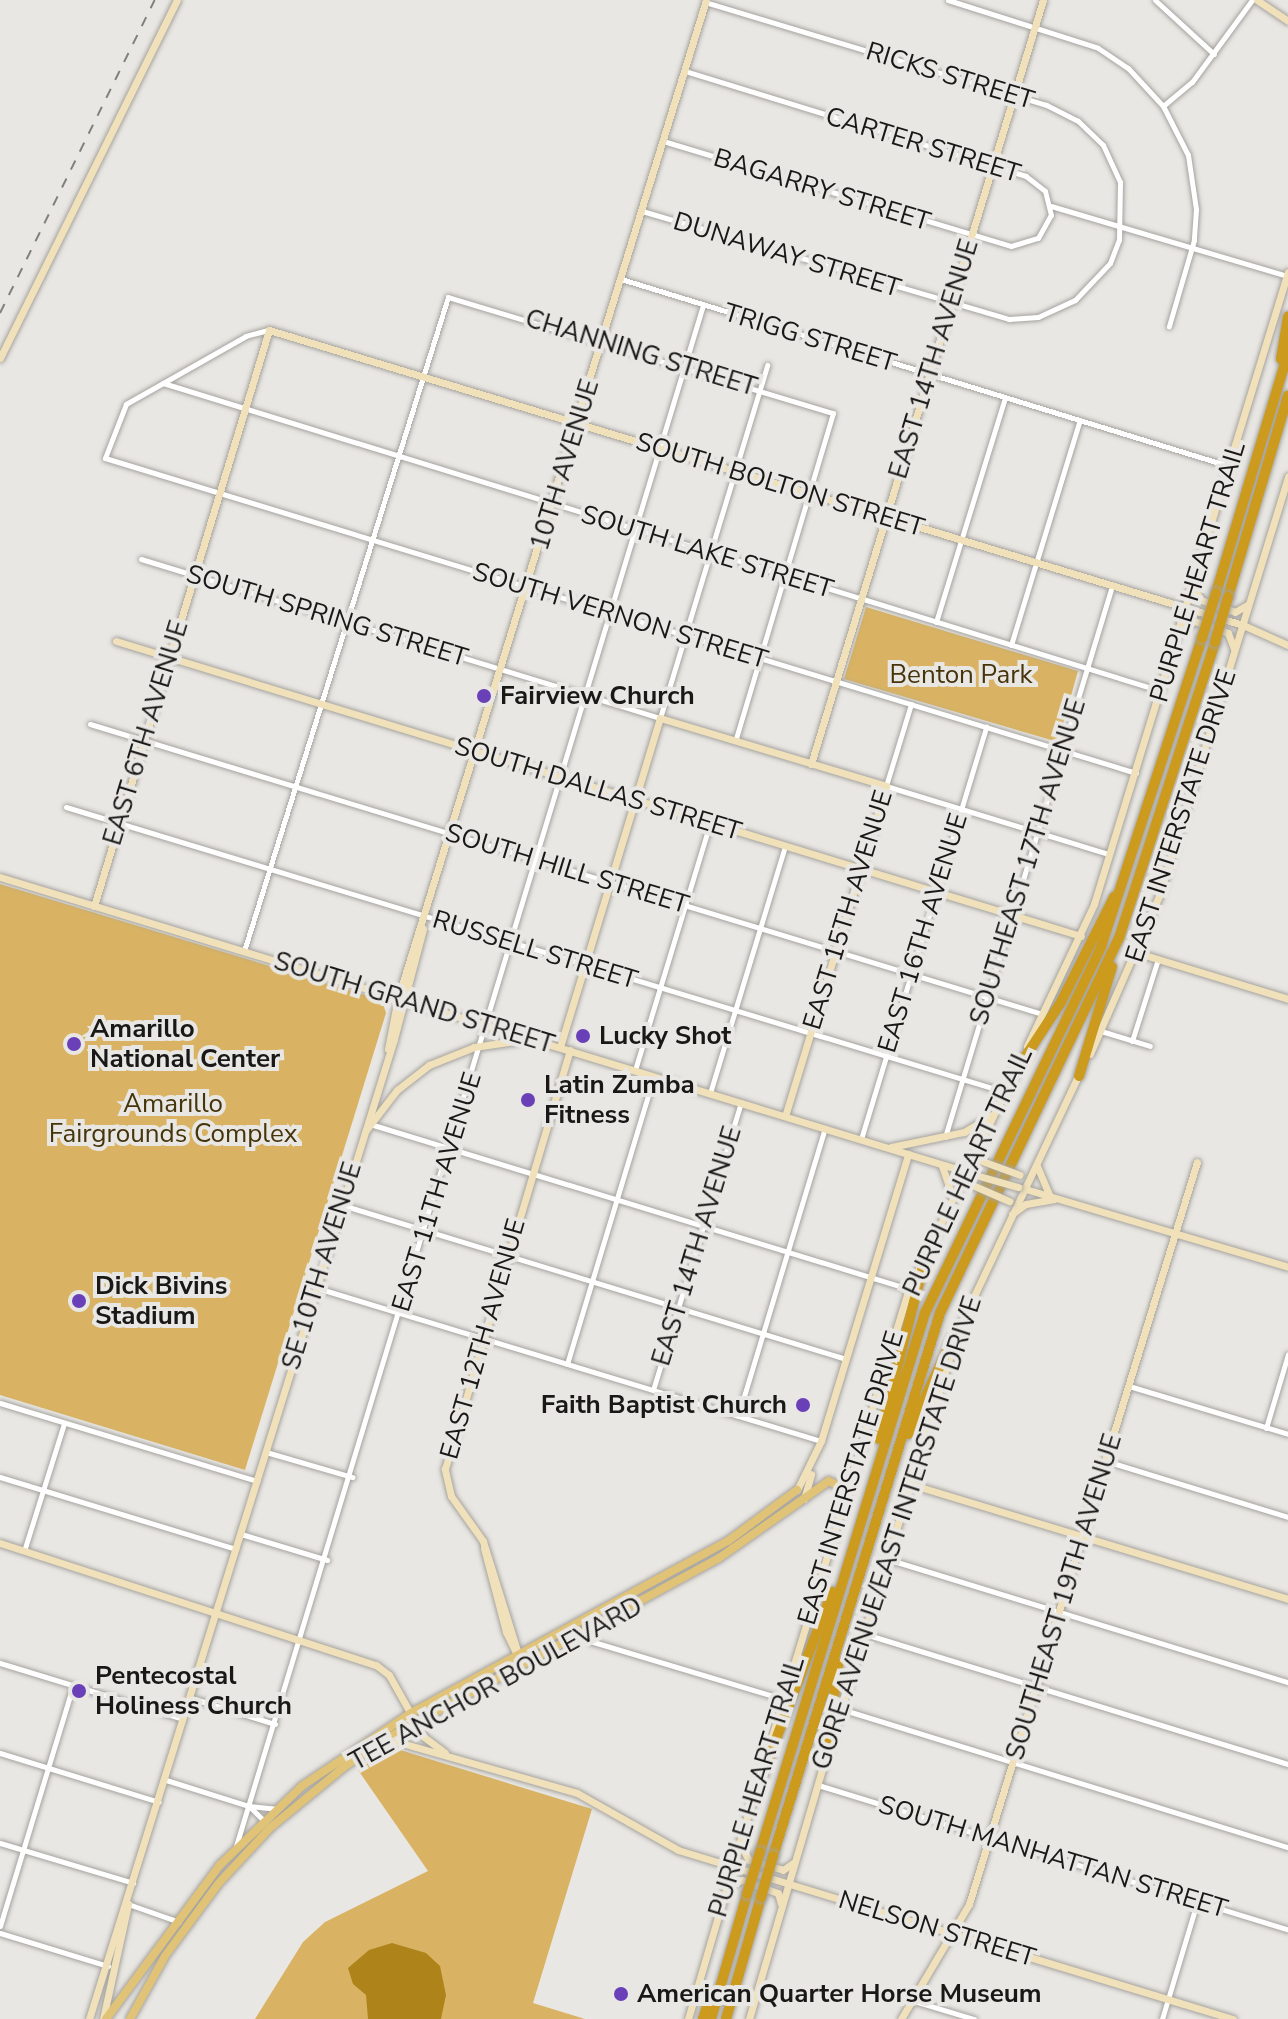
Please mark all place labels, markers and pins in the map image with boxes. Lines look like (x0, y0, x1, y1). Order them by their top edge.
place label: Fairview Church (500, 680, 695, 712)
marker: Fairview Church (475, 687, 493, 705)
place label: Amarillo National Center (90, 1013, 280, 1074)
place label: Lucky Shot (599, 1020, 731, 1052)
marker: Lucky Shot (574, 1027, 592, 1045)
marker: Amarillo National Center (65, 1035, 83, 1053)
place label: Latin Zumba Fitness (544, 1069, 695, 1130)
marker: Latin Zumba Fitness (519, 1091, 537, 1109)
place label: Dick Bivins Stadium (95, 1270, 227, 1332)
marker: Dick Bivins Stadium (70, 1292, 88, 1310)
place label: Faith Baptist Church (541, 1389, 787, 1421)
marker: Faith Baptist Church (794, 1396, 812, 1414)
place label: Pentecostal Holiness Church (95, 1660, 292, 1722)
marker: Pentecostal Holiness Church (70, 1682, 88, 1700)
place label: American Quarter Horse Museum (637, 1978, 1042, 2010)
marker: American Quarter Horse Museum (612, 1985, 630, 2003)

